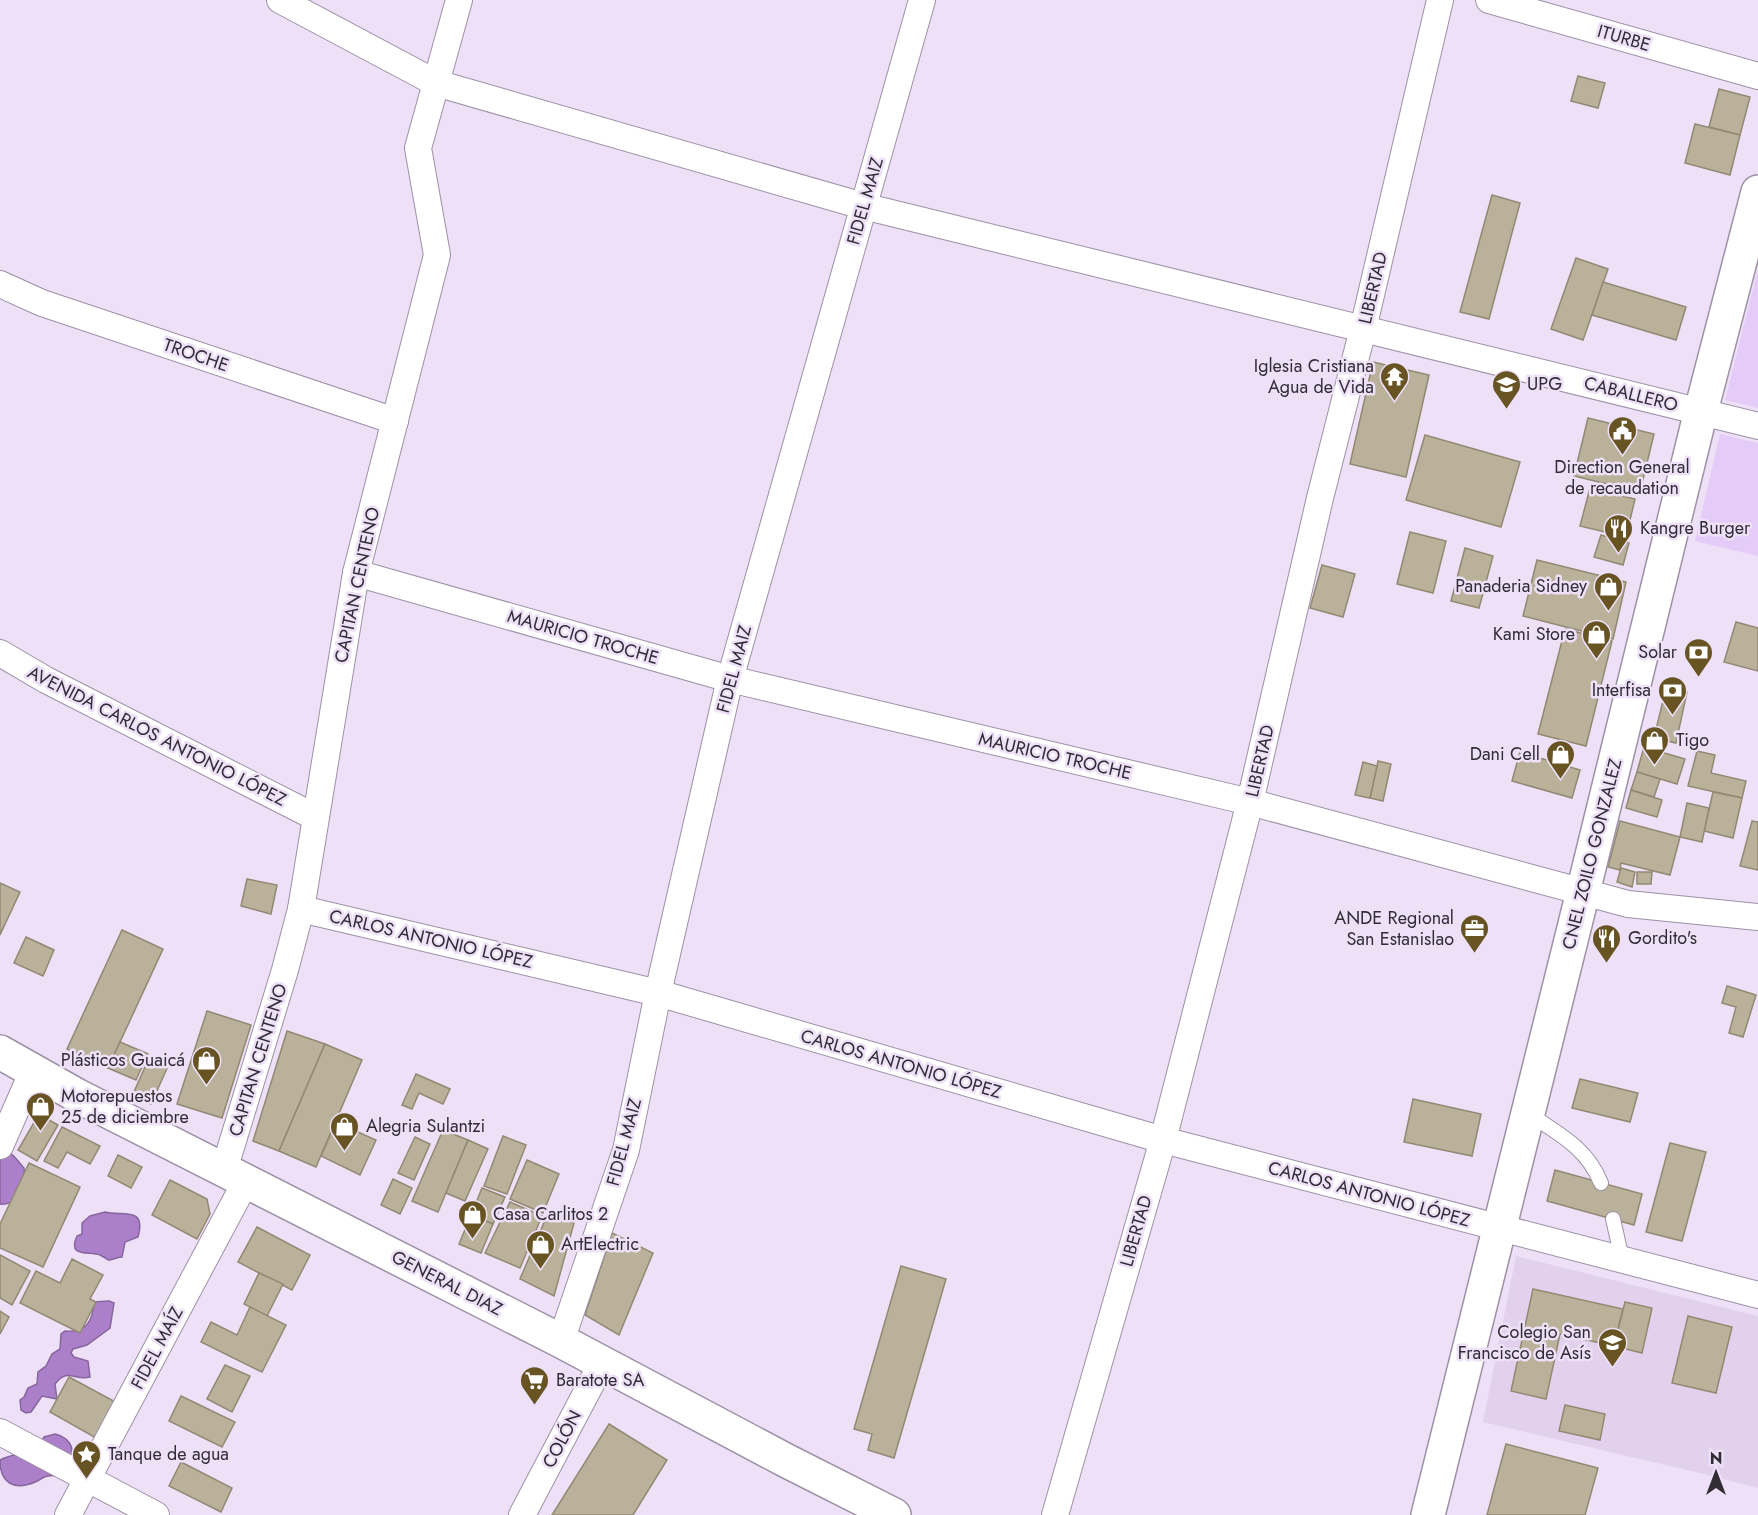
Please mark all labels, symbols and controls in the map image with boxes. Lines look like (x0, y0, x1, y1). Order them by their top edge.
street label: ITURBE (1594, 18, 1654, 58)
street label: FIDEL MAIZ (840, 154, 890, 248)
street label: LIBERTAD (1352, 249, 1394, 327)
street label: TROCHE (160, 332, 232, 378)
place label: Iglesia Cristiana Agua de Vida (1254, 353, 1374, 400)
temple icon: Iglesia Cristiana Agua de Vida (1379, 360, 1411, 402)
school or university icon: UPG (1490, 368, 1522, 410)
street label: CABALLERO (1581, 370, 1681, 418)
place label: UPG (1527, 371, 1562, 397)
public building icon: Direction General de recaudation (1606, 414, 1638, 456)
place label: Direction General de recaudation (1554, 454, 1690, 501)
street label: CAPITAN CENTENO (328, 505, 386, 665)
restaurant icon: Kangre Burger (1603, 512, 1635, 554)
place label: Kangre Burger (1640, 515, 1751, 541)
shop icon: Panaderia Sidney (1592, 570, 1624, 612)
place label: Panaderia Sidney (1455, 573, 1587, 599)
street label: MAURICIO TROCHE (504, 603, 662, 671)
shop icon: Kami Store (1580, 618, 1612, 660)
place label: Kami Store (1493, 621, 1575, 647)
street label: FIDEL MAIZ (710, 622, 758, 716)
bank icon: Solar (1682, 636, 1714, 678)
place label: Solar (1638, 639, 1678, 665)
street label: AVENIDA CARLOS ANTONIO LÓPEZ (23, 659, 291, 813)
bank icon: Interfisa (1656, 674, 1688, 716)
place label: Interfisa (1592, 677, 1651, 703)
street label: LIBERTAD (1239, 722, 1281, 800)
shop icon: Tigo (1639, 724, 1671, 766)
street label: MAURICIO TROCHE (976, 726, 1134, 786)
place label: Tigo (1676, 727, 1709, 753)
shop icon: Dani Cell (1545, 738, 1577, 780)
place label: Dani Cell (1470, 741, 1540, 767)
street label: CNEL ZOILO GONZALEZ (1556, 756, 1628, 952)
street label: CARLOS ANTONIO LÓPEZ (327, 903, 535, 975)
place label: ANDE Regional San Estanislao (1334, 905, 1454, 952)
office icon: ANDE Regional San Estanislao (1459, 912, 1491, 954)
restaurant icon: Gordito's (1591, 922, 1623, 964)
place label: Gordito's (1628, 925, 1697, 951)
street label: CAPITAN CENTENO (222, 980, 294, 1140)
street label: CARLOS ANTONIO LÓPEZ (797, 1023, 1005, 1105)
shop icon: Plásticos Guaicá (190, 1044, 222, 1086)
place label: Plásticos Guaicá (61, 1047, 185, 1073)
place label: Motorepuestos 25 de diciembre (61, 1083, 189, 1130)
shop icon: Motorepuestos 25 de diciembre (24, 1090, 56, 1132)
street label: FIDEL MAIZ (600, 1095, 648, 1189)
shop icon: Alegria Sulantzi (329, 1110, 361, 1152)
place label: Alegria Sulantzi (366, 1113, 485, 1139)
street label: CARLOS ANTONIO LÓPEZ (1265, 1155, 1473, 1234)
street label: LIBERTAD (1113, 1192, 1159, 1270)
shop icon: Casa Carlitos 2 (456, 1198, 488, 1240)
place label: Casa Carlitos 2 (493, 1201, 608, 1227)
shop icon: ArtElectric (524, 1228, 556, 1270)
place label: ArtElectric (561, 1231, 639, 1257)
street label: GENERAL DIAZ (387, 1244, 507, 1322)
street label: FIDEL MAÍZ (124, 1302, 190, 1394)
place label: Colegio San Francisco de Asís (1458, 1319, 1591, 1366)
school or university icon: Colegio San Francisco de Asís (1596, 1326, 1628, 1368)
supermarket icon: Baratote SA (519, 1364, 551, 1406)
place label: Baratote SA (556, 1367, 645, 1393)
street label: COLÓN (536, 1405, 588, 1473)
place icon: Tanque de agua (71, 1438, 103, 1480)
place label: Tanque de agua (108, 1441, 229, 1467)
north arrow (1686, 1443, 1746, 1503)
text: N (1710, 1447, 1722, 1470)

